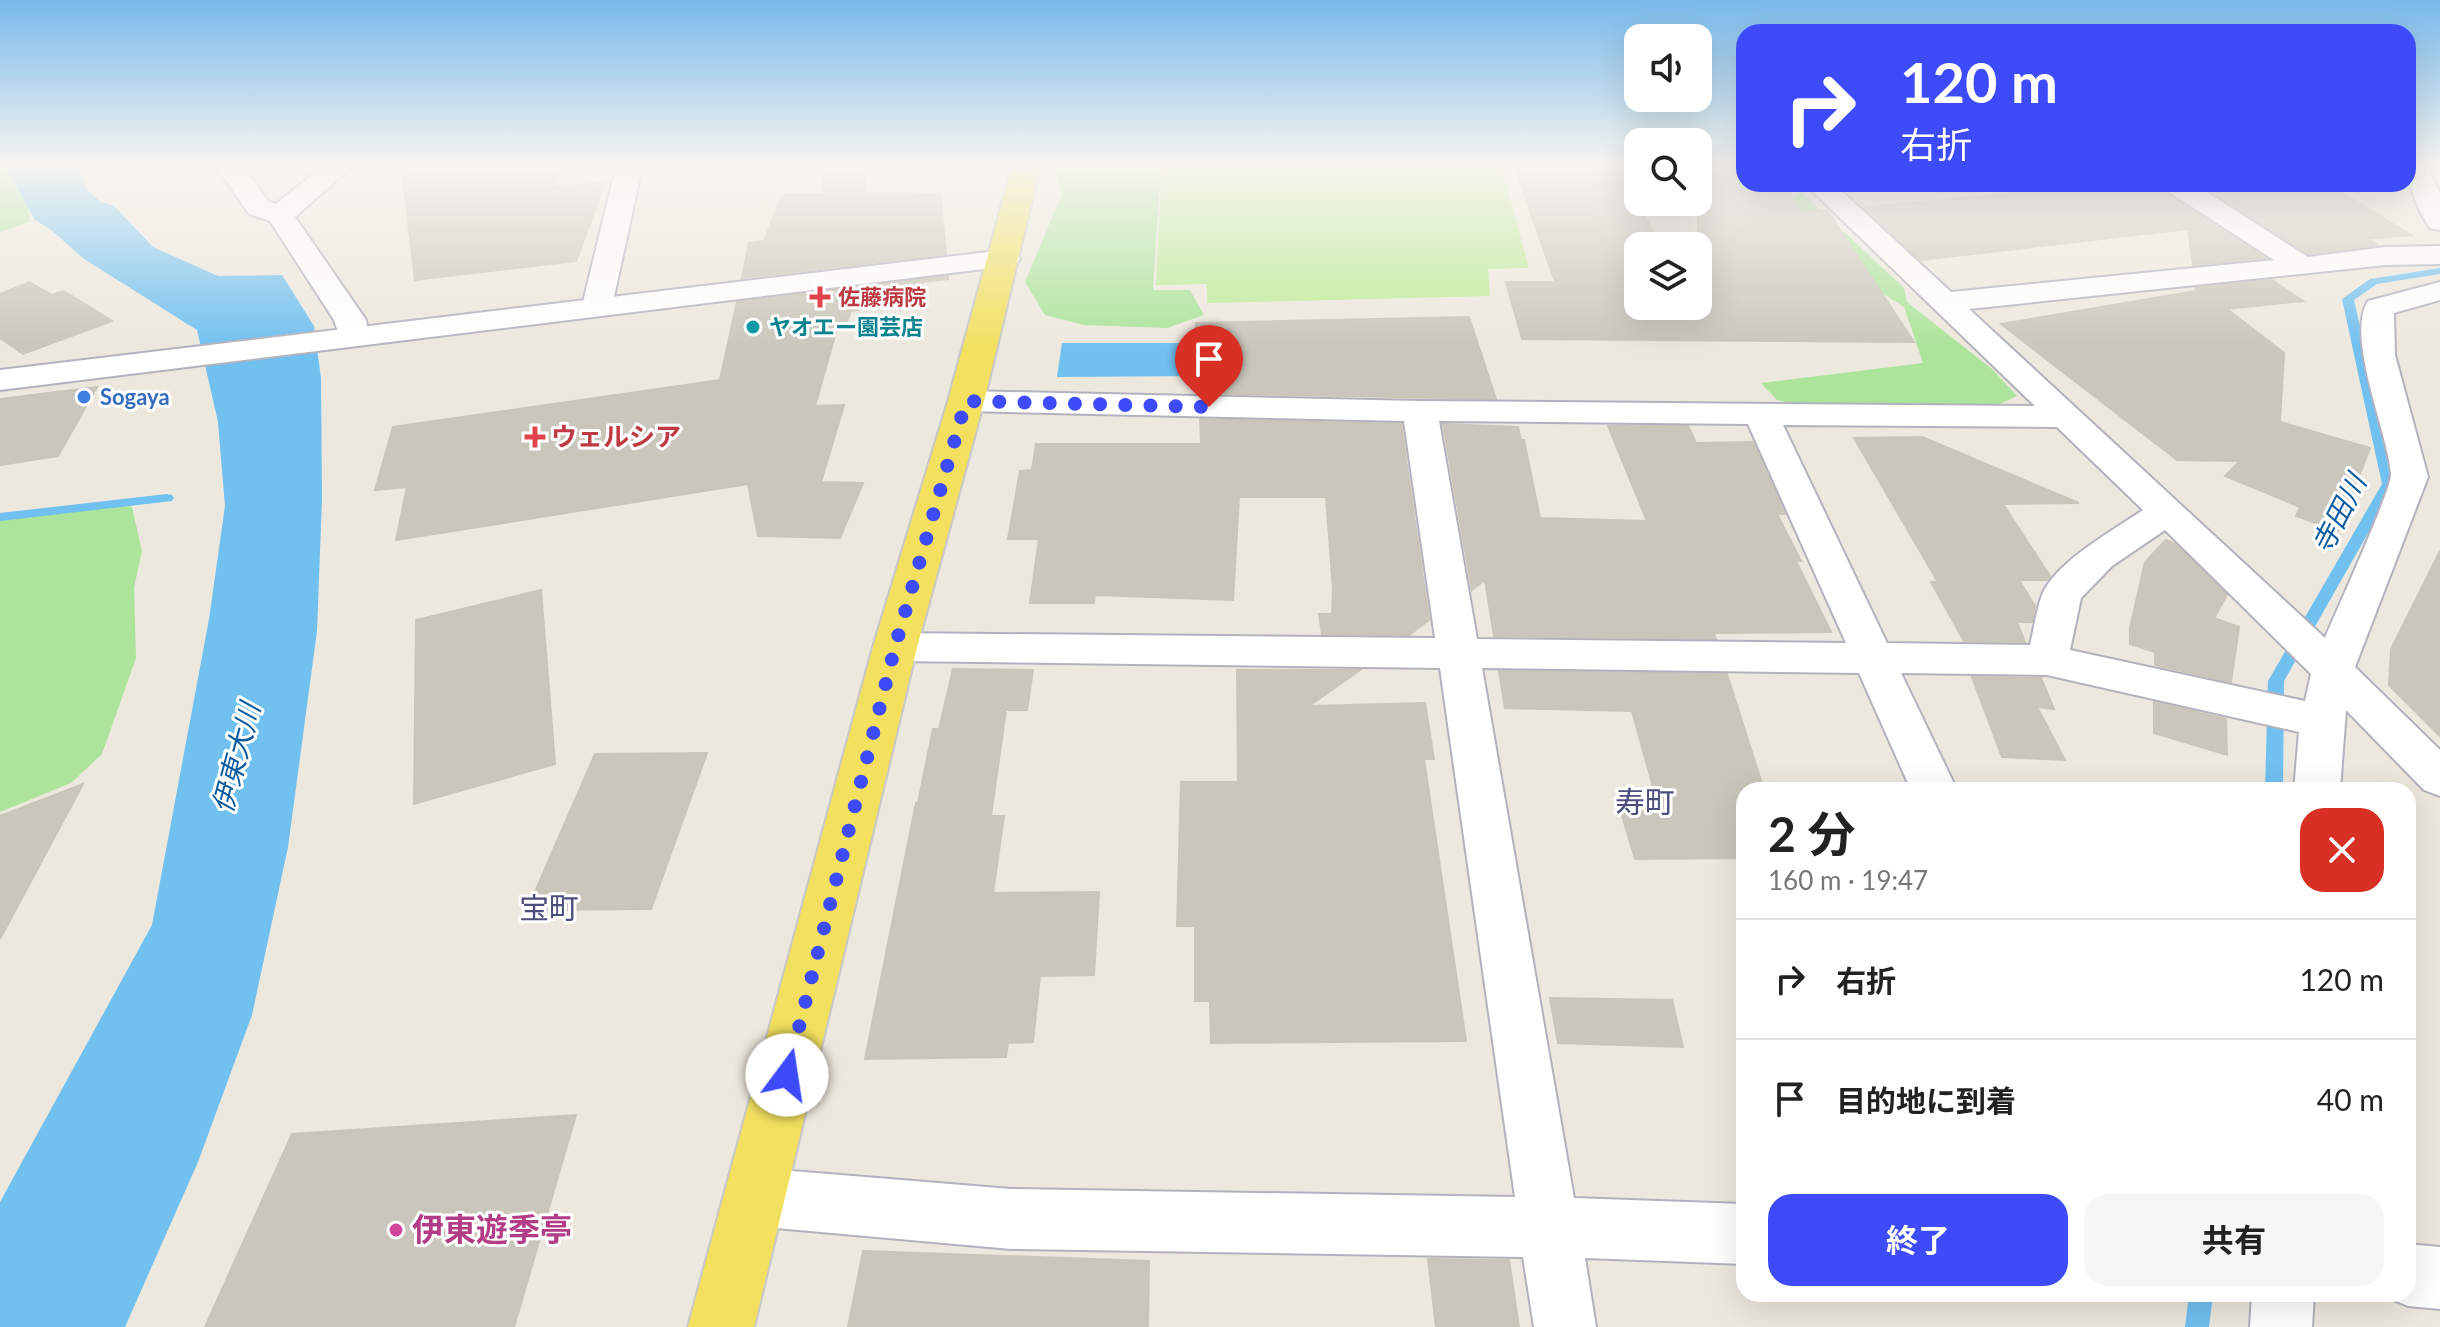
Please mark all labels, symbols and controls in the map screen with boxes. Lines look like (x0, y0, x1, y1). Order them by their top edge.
map controls (1624, 24, 1712, 320)
button: sound (1624, 24, 1712, 112)
text: 120 m (1900, 48, 2058, 115)
icon: right (1768, 56, 1872, 160)
text: 右折 (1900, 122, 1972, 166)
button: search (1624, 128, 1712, 216)
button: layers (1624, 232, 1712, 320)
place label: 佐藤病院 (838, 283, 926, 310)
marker: 佐藤病院 (809, 286, 831, 308)
place label: ヤオエー園芸店 (769, 313, 923, 340)
marker: ヤオエー園芸店 (744, 318, 762, 336)
pin (1175, 325, 1243, 407)
icon: arrive (1187, 337, 1231, 381)
place label: Sogaya (100, 383, 170, 410)
marker: Sogaya (75, 388, 93, 406)
place label: ウェルシア (551, 420, 681, 452)
marker: ウェルシア (526, 428, 544, 446)
water label: 寺田川 (2304, 466, 2374, 559)
water label: 伊東大川 (204, 696, 267, 816)
district label: 寿町 (1615, 783, 1675, 819)
text: 2 分 (1768, 805, 1856, 862)
button: close (2300, 808, 2384, 892)
text: 160 m · 19:47 (1768, 864, 1928, 896)
district label: 宝町 (519, 889, 579, 925)
icon: right (1768, 957, 1812, 1001)
text: 120 m (2299, 961, 2384, 997)
text: 右折 (1836, 962, 1896, 998)
position arrow (745, 1033, 829, 1117)
icon: arrive (1768, 1077, 1812, 1121)
text: 40 m (2317, 1081, 2384, 1117)
text: 目的地に到着 (1836, 1082, 2016, 1118)
button: 終了 (1768, 1194, 2068, 1286)
button: 共有 (2084, 1194, 2384, 1286)
place label: 伊東遊季亭 (412, 1209, 572, 1248)
marker: 伊東遊季亭 (387, 1221, 405, 1239)

